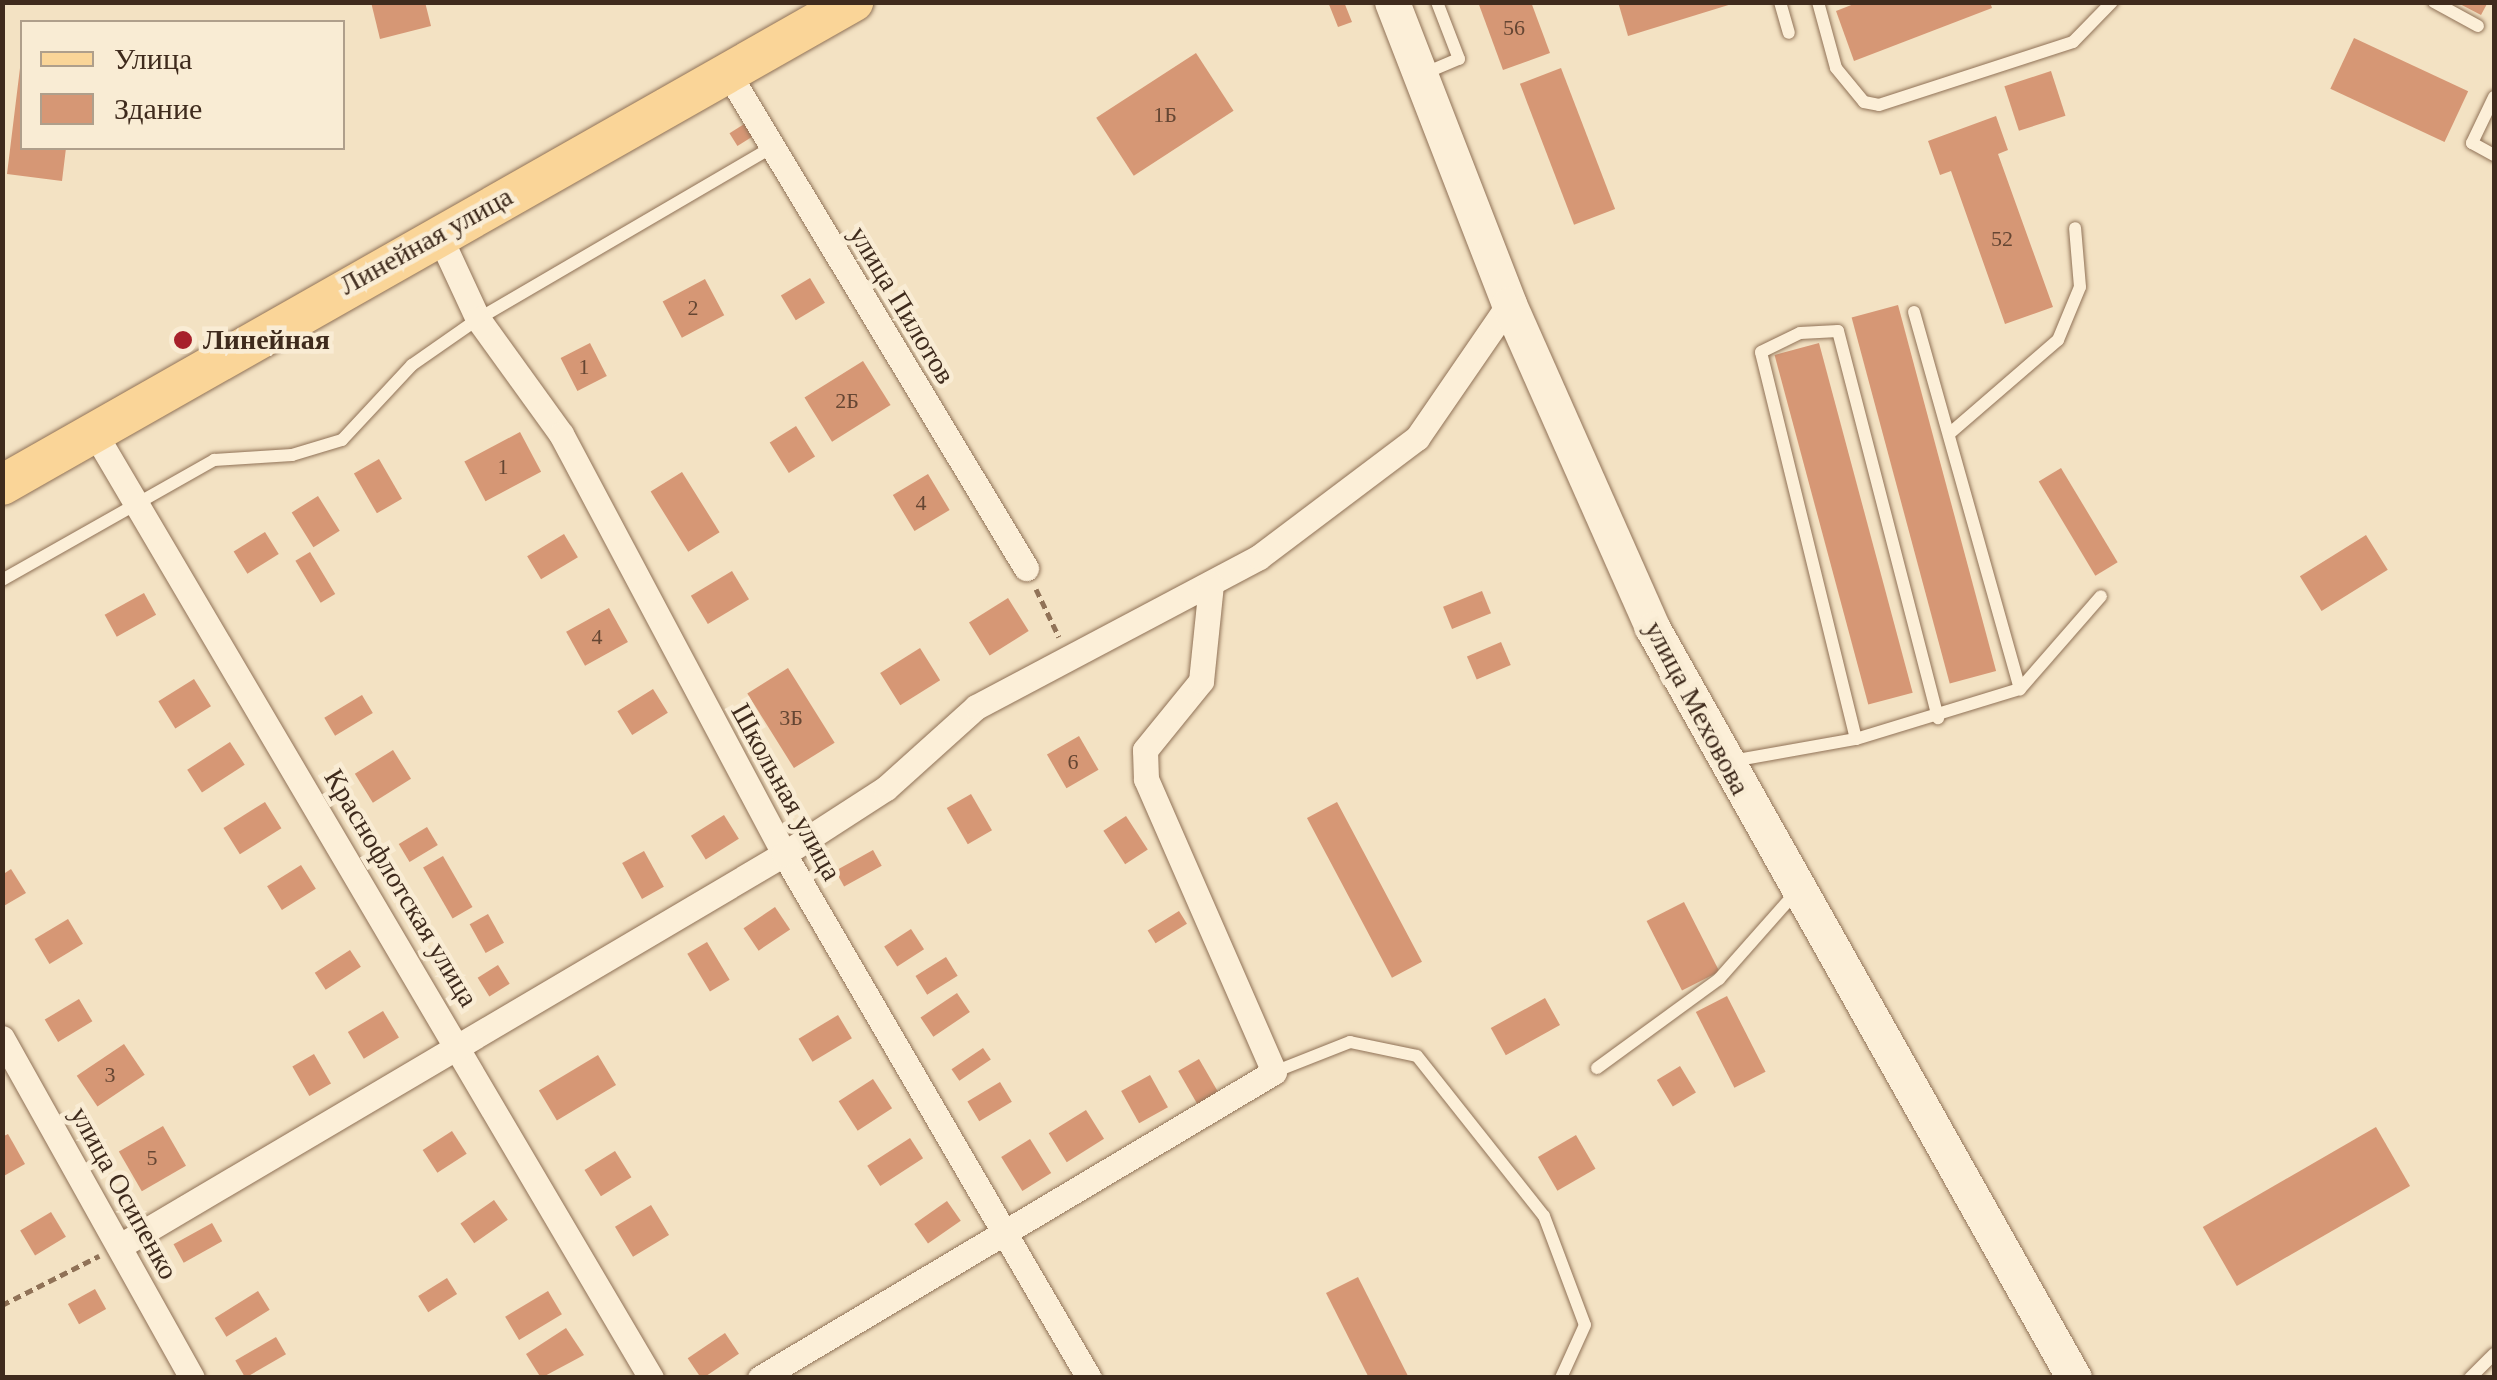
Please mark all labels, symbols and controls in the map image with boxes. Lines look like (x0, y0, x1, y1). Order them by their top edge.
house number: 56 (1503, 15, 1525, 41)
legend (20, 20, 345, 150)
text: Улица (114, 42, 192, 75)
text: Здание (114, 92, 202, 125)
house number: 1Б (1153, 102, 1177, 128)
street label: Линейная улица (334, 180, 518, 302)
street label: улица Пилотов (842, 220, 962, 390)
house number: 52 (1991, 226, 2013, 252)
house number: 2 (688, 295, 698, 321)
place label: Линейная (203, 323, 330, 357)
marker: Линейная (172, 329, 194, 351)
house number: 1 (578, 354, 590, 380)
house number: 2Б (835, 388, 859, 414)
house number: 1 (498, 454, 508, 480)
house number: 4 (916, 490, 926, 516)
street label: улица Меховова (1637, 615, 1757, 801)
house number: 4 (592, 624, 602, 650)
street label: Школьная улица (723, 698, 849, 886)
house number: 3Б (779, 705, 803, 731)
house number: 6 (1068, 749, 1078, 775)
street label: Краснофлотская улица (317, 763, 485, 1013)
house number: 3 (104, 1062, 116, 1088)
street label: улица Осипенко (63, 1101, 185, 1285)
house number: 5 (146, 1145, 158, 1171)

